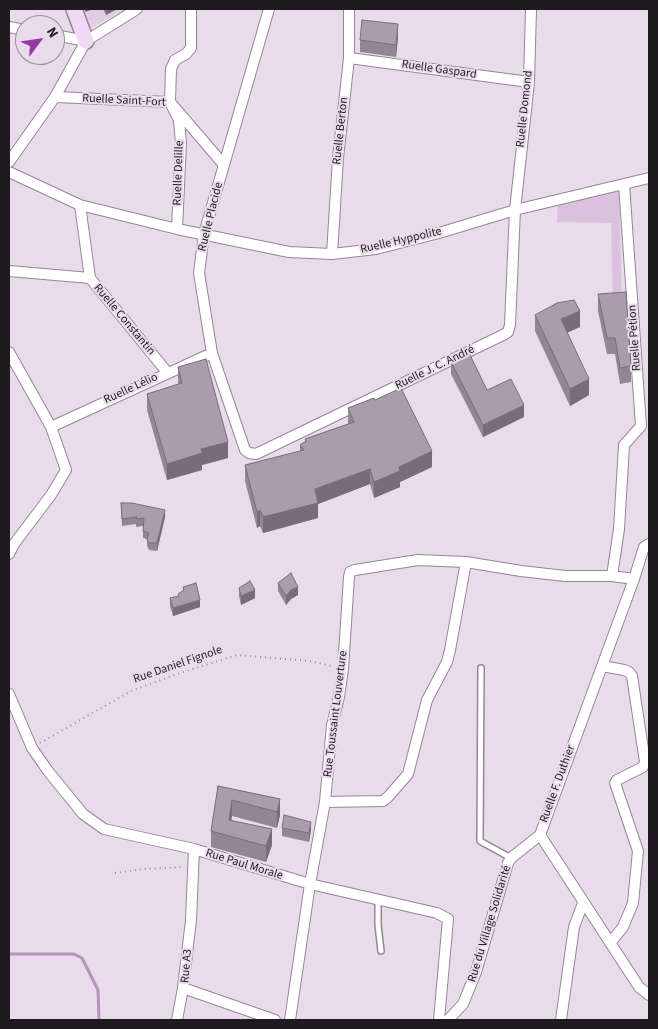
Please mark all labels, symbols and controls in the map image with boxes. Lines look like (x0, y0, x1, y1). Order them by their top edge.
north arrow (15, 15, 65, 65)
text: N (41, 24, 63, 42)
street label: Ruelle Gaspard (401, 58, 477, 82)
street label: Ruelle Domond (514, 70, 536, 148)
street label: Ruelle Saint-Fort (82, 92, 166, 110)
street label: Ruelle Berton (330, 96, 352, 166)
street label: Ruelle Delille (171, 140, 187, 206)
street label: Ruelle Placide (195, 181, 227, 253)
street label: Ruelle Hyppolite (359, 225, 443, 257)
street label: Ruelle Constantin (90, 281, 158, 359)
street label: Ruelle Pétion (626, 304, 644, 372)
street label: Ruelle J. C. André (393, 343, 477, 393)
street label: Ruelle Lélio (102, 370, 160, 408)
street label: Rue Daniel Fignole (132, 643, 224, 687)
street label: Rue Toussaint Louverture (321, 650, 351, 778)
street label: Ruelle F. Duthier (537, 743, 579, 825)
street label: Rue Paul Morale (204, 846, 284, 884)
street label: Rue du Village Solidarité (465, 864, 515, 984)
street label: Rue A3 (178, 948, 196, 984)

